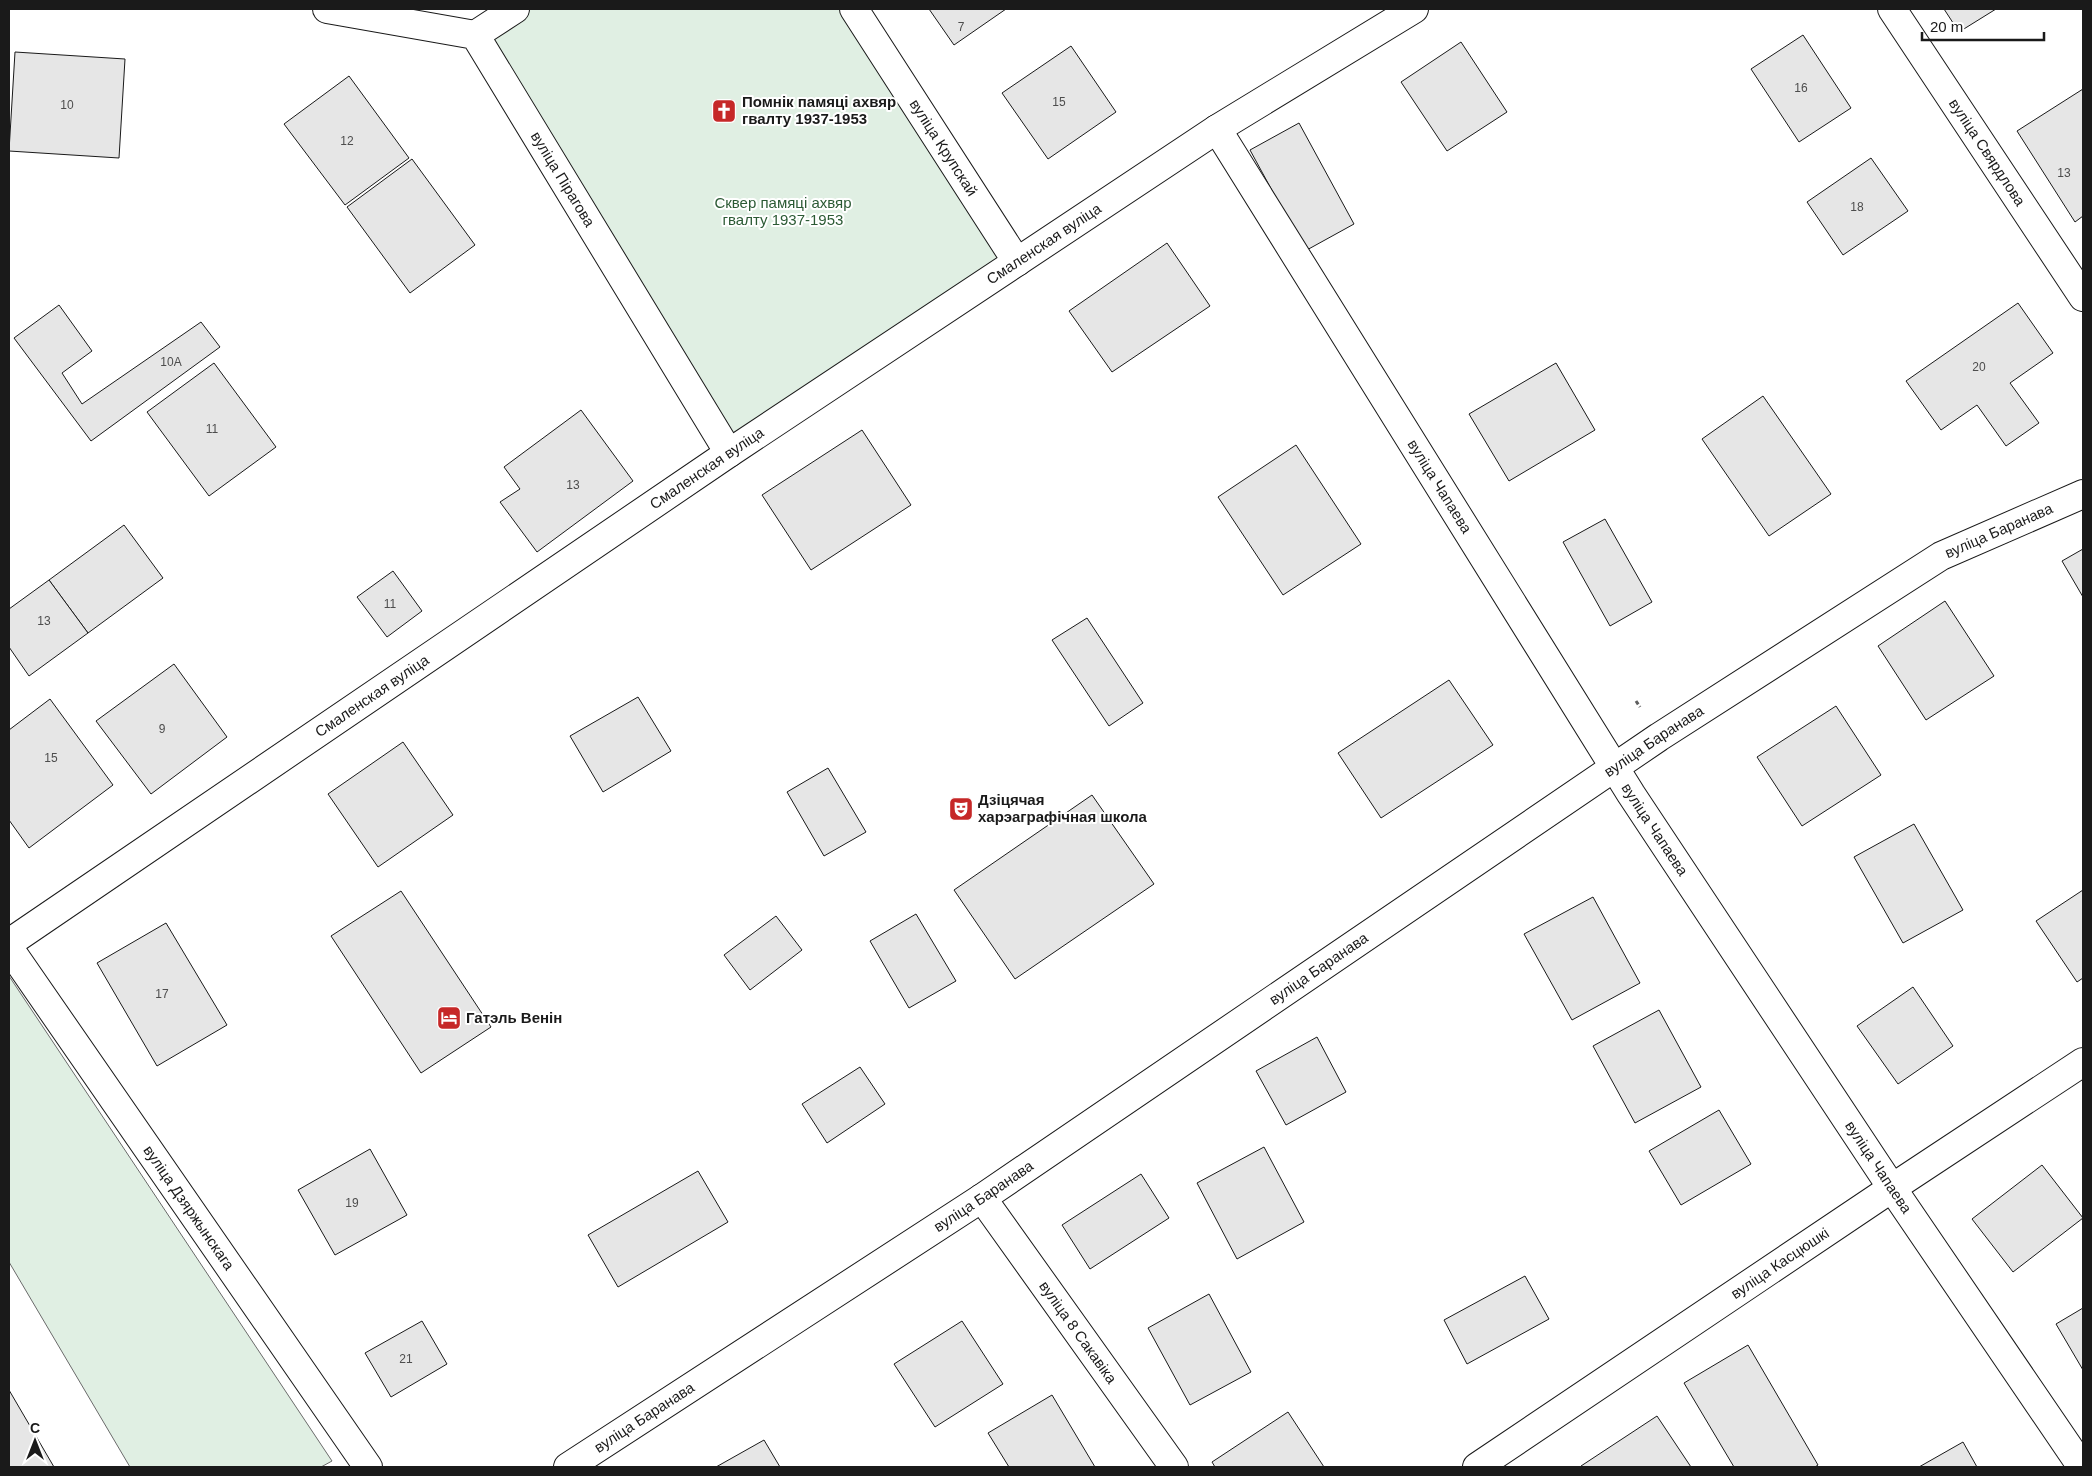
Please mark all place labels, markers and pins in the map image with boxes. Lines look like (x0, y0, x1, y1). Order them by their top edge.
place label: Помнік памяці ахвяр гвалту 1937-1953 (742, 93, 896, 127)
church icon: Помнік памяці ахвяр гвалту 1937-1953 (711, 98, 737, 124)
place label: Дзіцячая харэаграфічная школа (978, 791, 1147, 825)
theatre icon: Дзіцячая харэаграфічная школа (948, 796, 974, 822)
hotel icon: Гатэль Венін (436, 1005, 462, 1031)
place label: Гатэль Венін (466, 1009, 562, 1026)

